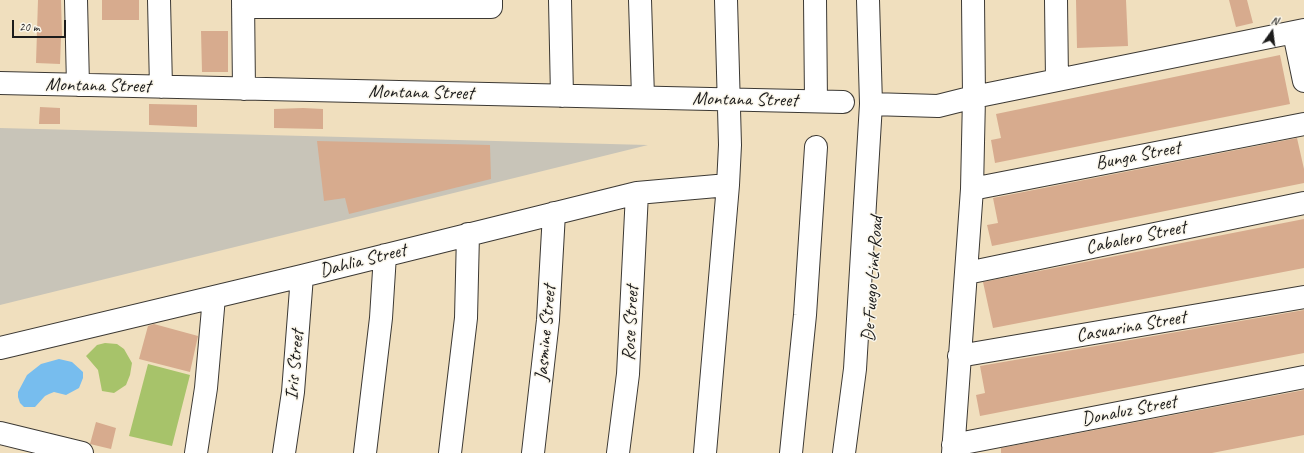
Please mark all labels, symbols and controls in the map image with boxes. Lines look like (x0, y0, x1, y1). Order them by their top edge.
scale bar (14, 12, 68, 38)
north arrow (1252, 12, 1292, 52)
text: N (1270, 13, 1280, 28)
text: 20 m (19, 19, 39, 35)
street label: Montana Street (45, 74, 151, 98)
street label: Montana Street (368, 81, 474, 105)
street label: Montana Street (692, 88, 798, 112)
street label: Bunga Street (1094, 137, 1182, 175)
street label: De Fuego Link Road (857, 216, 889, 342)
street label: Cabalero Street (1084, 216, 1188, 260)
street label: Dahlia Street (317, 239, 409, 283)
street label: Jasmine Street (530, 284, 562, 382)
street label: Rose Street (618, 285, 644, 361)
street label: Casuarina Street (1074, 306, 1188, 348)
street label: Iris Street (281, 329, 309, 401)
street label: Donaluz Street (1080, 391, 1178, 431)

